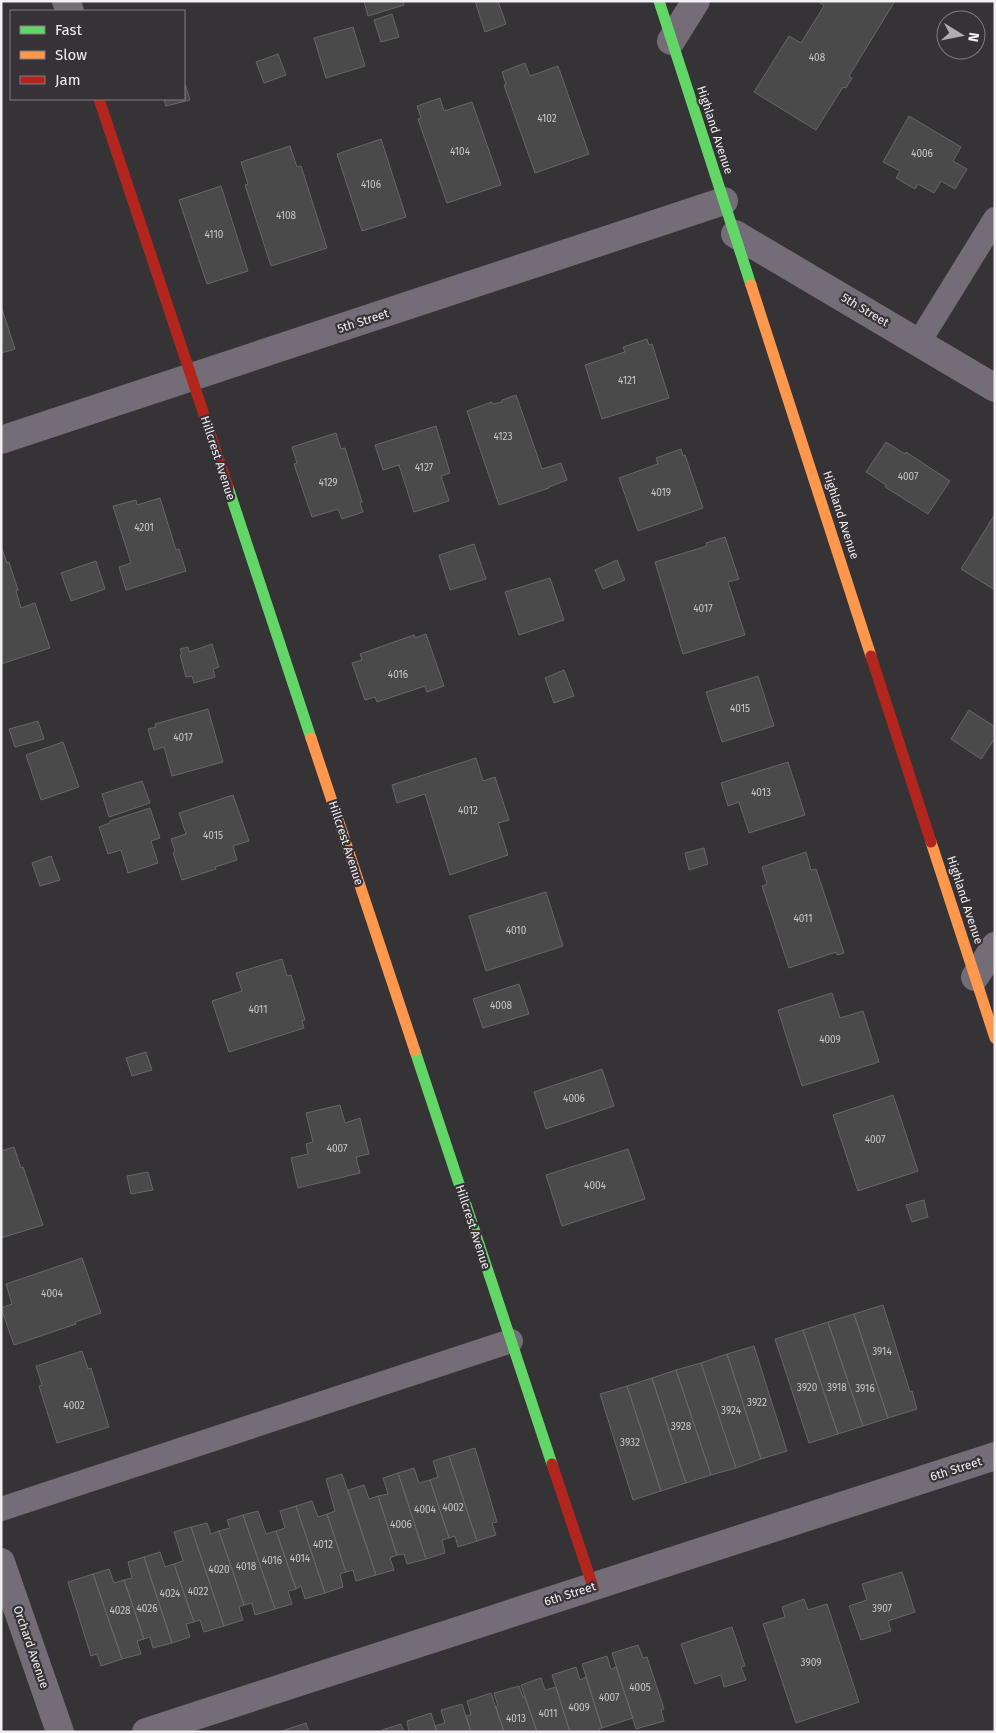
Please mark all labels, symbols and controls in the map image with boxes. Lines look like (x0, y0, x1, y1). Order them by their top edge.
legend (10, 10, 185, 100)
north arrow (936, 10, 986, 60)
text: Fast (55, 21, 82, 39)
text: N (964, 31, 982, 43)
text: Slow (55, 46, 87, 64)
house number: 408 (809, 52, 826, 64)
text: Jam (55, 71, 81, 89)
street label: Highland Avenue (694, 84, 736, 176)
house number: 4102 (537, 113, 557, 125)
house number: 4104 (450, 146, 471, 158)
house number: 4006 (911, 148, 933, 160)
house number: 4106 (361, 179, 381, 191)
house number: 4108 (276, 210, 297, 222)
house number: 4110 (205, 229, 224, 241)
street label: 5th Street (839, 290, 892, 330)
street label: 5th Street (336, 306, 391, 336)
house number: 4121 (618, 375, 636, 387)
street label: Hillcrest Avenue (198, 414, 238, 502)
house number: 4123 (494, 431, 512, 443)
house number: 4127 (415, 462, 434, 474)
street label: Highland Avenue (820, 469, 862, 561)
house number: 4007 (898, 471, 919, 483)
house number: 4129 (318, 477, 338, 489)
house number: 4019 (651, 487, 671, 499)
house number: 4201 (134, 522, 154, 534)
house number: 4017 (693, 603, 713, 615)
house number: 4016 (388, 669, 408, 681)
house number: 4015 (730, 703, 750, 715)
house number: 4017 (173, 732, 193, 744)
house number: 4013 (751, 787, 771, 799)
street label: Hillcrest Avenue (326, 799, 366, 887)
house number: 4012 (458, 805, 478, 817)
house number: 4015 (203, 830, 223, 842)
street label: Highland Avenue (944, 854, 986, 946)
house number: 4011 (793, 913, 813, 925)
house number: 4010 (506, 925, 527, 937)
house number: 4008 (490, 1000, 512, 1012)
house number: 4011 (248, 1004, 268, 1016)
house number: 4009 (819, 1034, 841, 1046)
house number: 4006 (563, 1093, 585, 1105)
house number: 4007 (865, 1134, 886, 1146)
house number: 4007 (327, 1143, 348, 1155)
house number: 4004 (584, 1180, 607, 1192)
street label: Hillcrest Avenue (453, 1183, 493, 1271)
house number: 4004 (41, 1288, 64, 1300)
house number: 3914 (872, 1346, 892, 1358)
house number: 3920 (797, 1382, 818, 1394)
house number: 3918 (827, 1382, 847, 1394)
house number: 3916 (855, 1383, 875, 1395)
house number: 3922 (747, 1397, 767, 1409)
house number: 4002 (63, 1400, 85, 1412)
house number: 3924 (721, 1405, 742, 1417)
house number: 3928 (671, 1421, 692, 1433)
house number: 3932 (620, 1437, 640, 1449)
street label: 6th Street (928, 1454, 984, 1484)
house number: 4002 (442, 1502, 464, 1514)
house number: 4004 (414, 1504, 437, 1516)
house number: 4006 (390, 1519, 412, 1531)
house number: 4012 (313, 1539, 333, 1551)
house number: 4014 (290, 1553, 311, 1565)
house number: 4016 (262, 1555, 282, 1567)
house number: 4018 (236, 1561, 257, 1573)
house number: 4020 (208, 1564, 230, 1576)
street label: 6th Street (542, 1579, 598, 1609)
house number: 4022 (188, 1586, 208, 1598)
house number: 4024 (160, 1588, 181, 1600)
house number: 4026 (136, 1603, 158, 1615)
house number: 3907 (872, 1603, 893, 1615)
street label: Orchard Avenue (10, 1604, 52, 1690)
house number: 4028 (109, 1605, 131, 1617)
house number: 3909 (801, 1657, 821, 1669)
house number: 4005 (629, 1682, 651, 1694)
house number: 4007 (599, 1692, 620, 1704)
house number: 4009 (568, 1702, 590, 1714)
house number: 4011 (538, 1708, 558, 1720)
house number: 4013 (506, 1713, 526, 1725)

